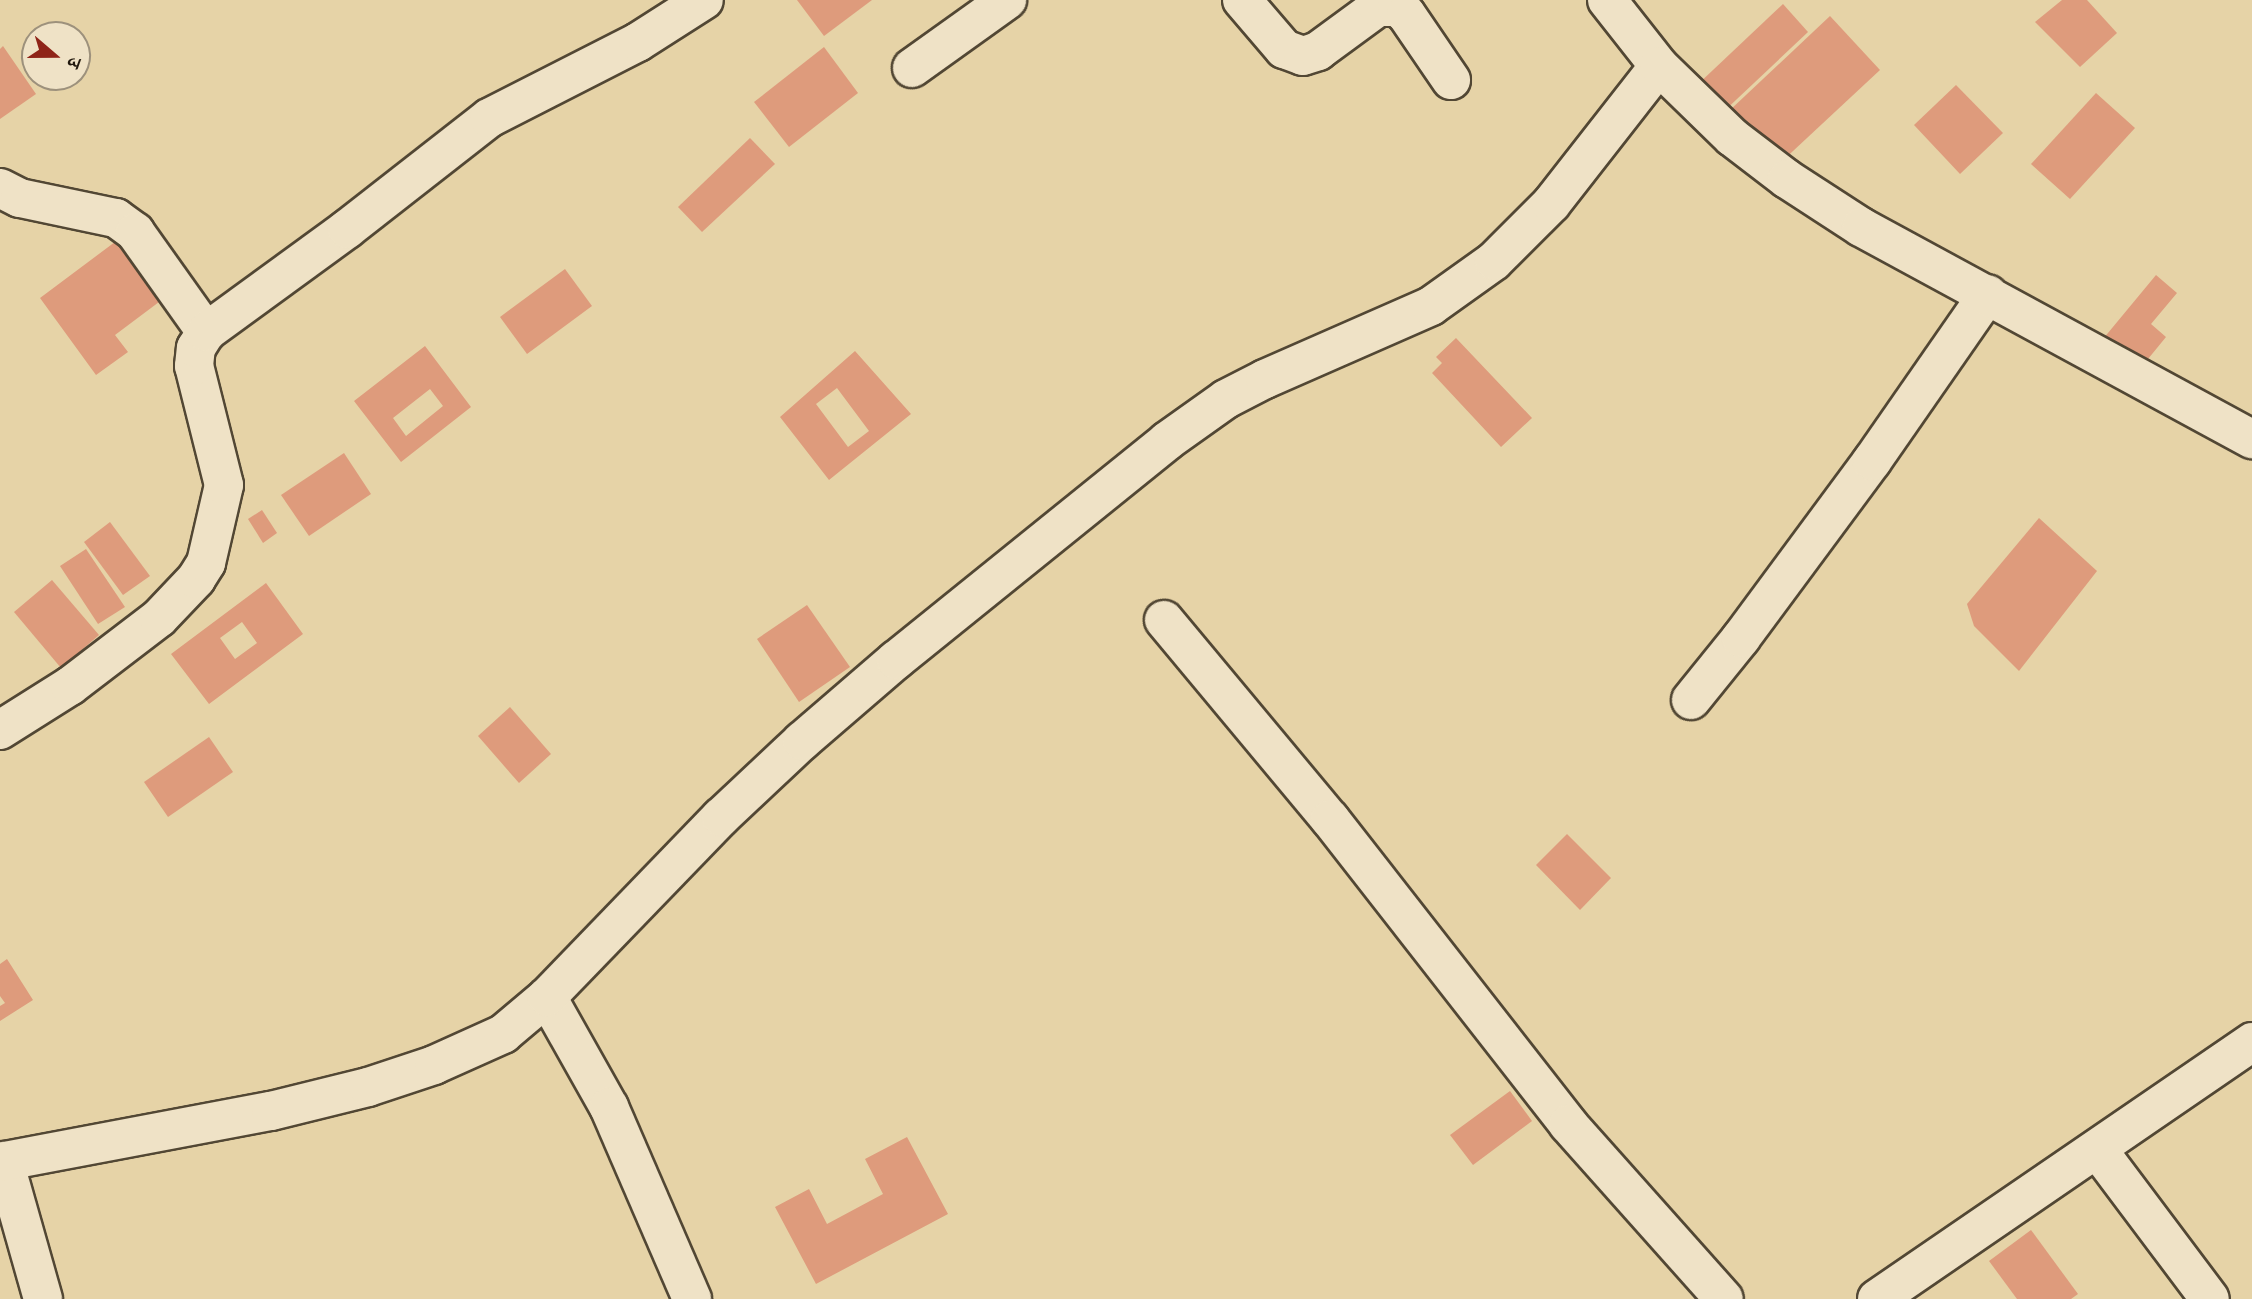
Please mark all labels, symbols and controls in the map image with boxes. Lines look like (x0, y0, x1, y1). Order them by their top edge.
north arrow (21, 21, 91, 91)
text: उ (60, 54, 88, 71)

